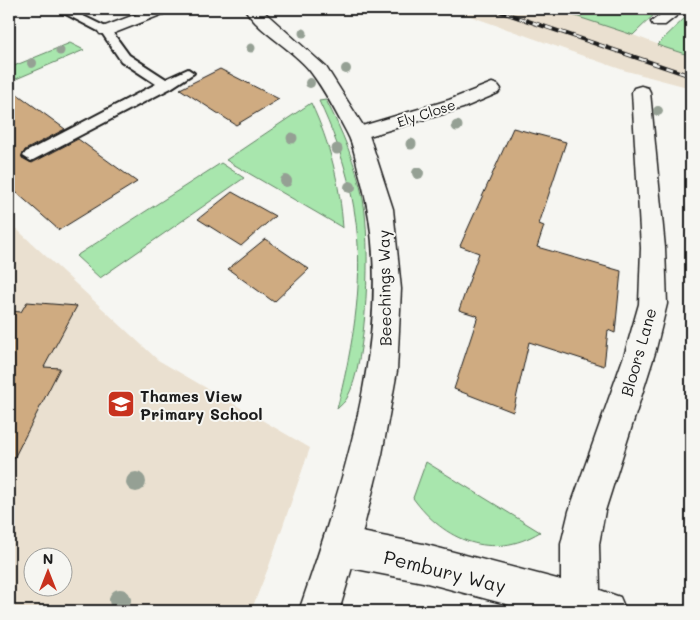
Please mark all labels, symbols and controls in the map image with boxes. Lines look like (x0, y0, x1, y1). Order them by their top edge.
street label: Ely Close (394, 95, 458, 131)
street label: Beechings Way (372, 230, 396, 346)
street label: Bloors Lane (615, 305, 661, 399)
place label: Thames View Primary School (140, 385, 263, 424)
school or university icon: Thames View Primary School (106, 389, 136, 419)
street label: Pembury Way (381, 544, 509, 598)
north arrow (22, 548, 72, 598)
text: N (43, 549, 53, 568)

